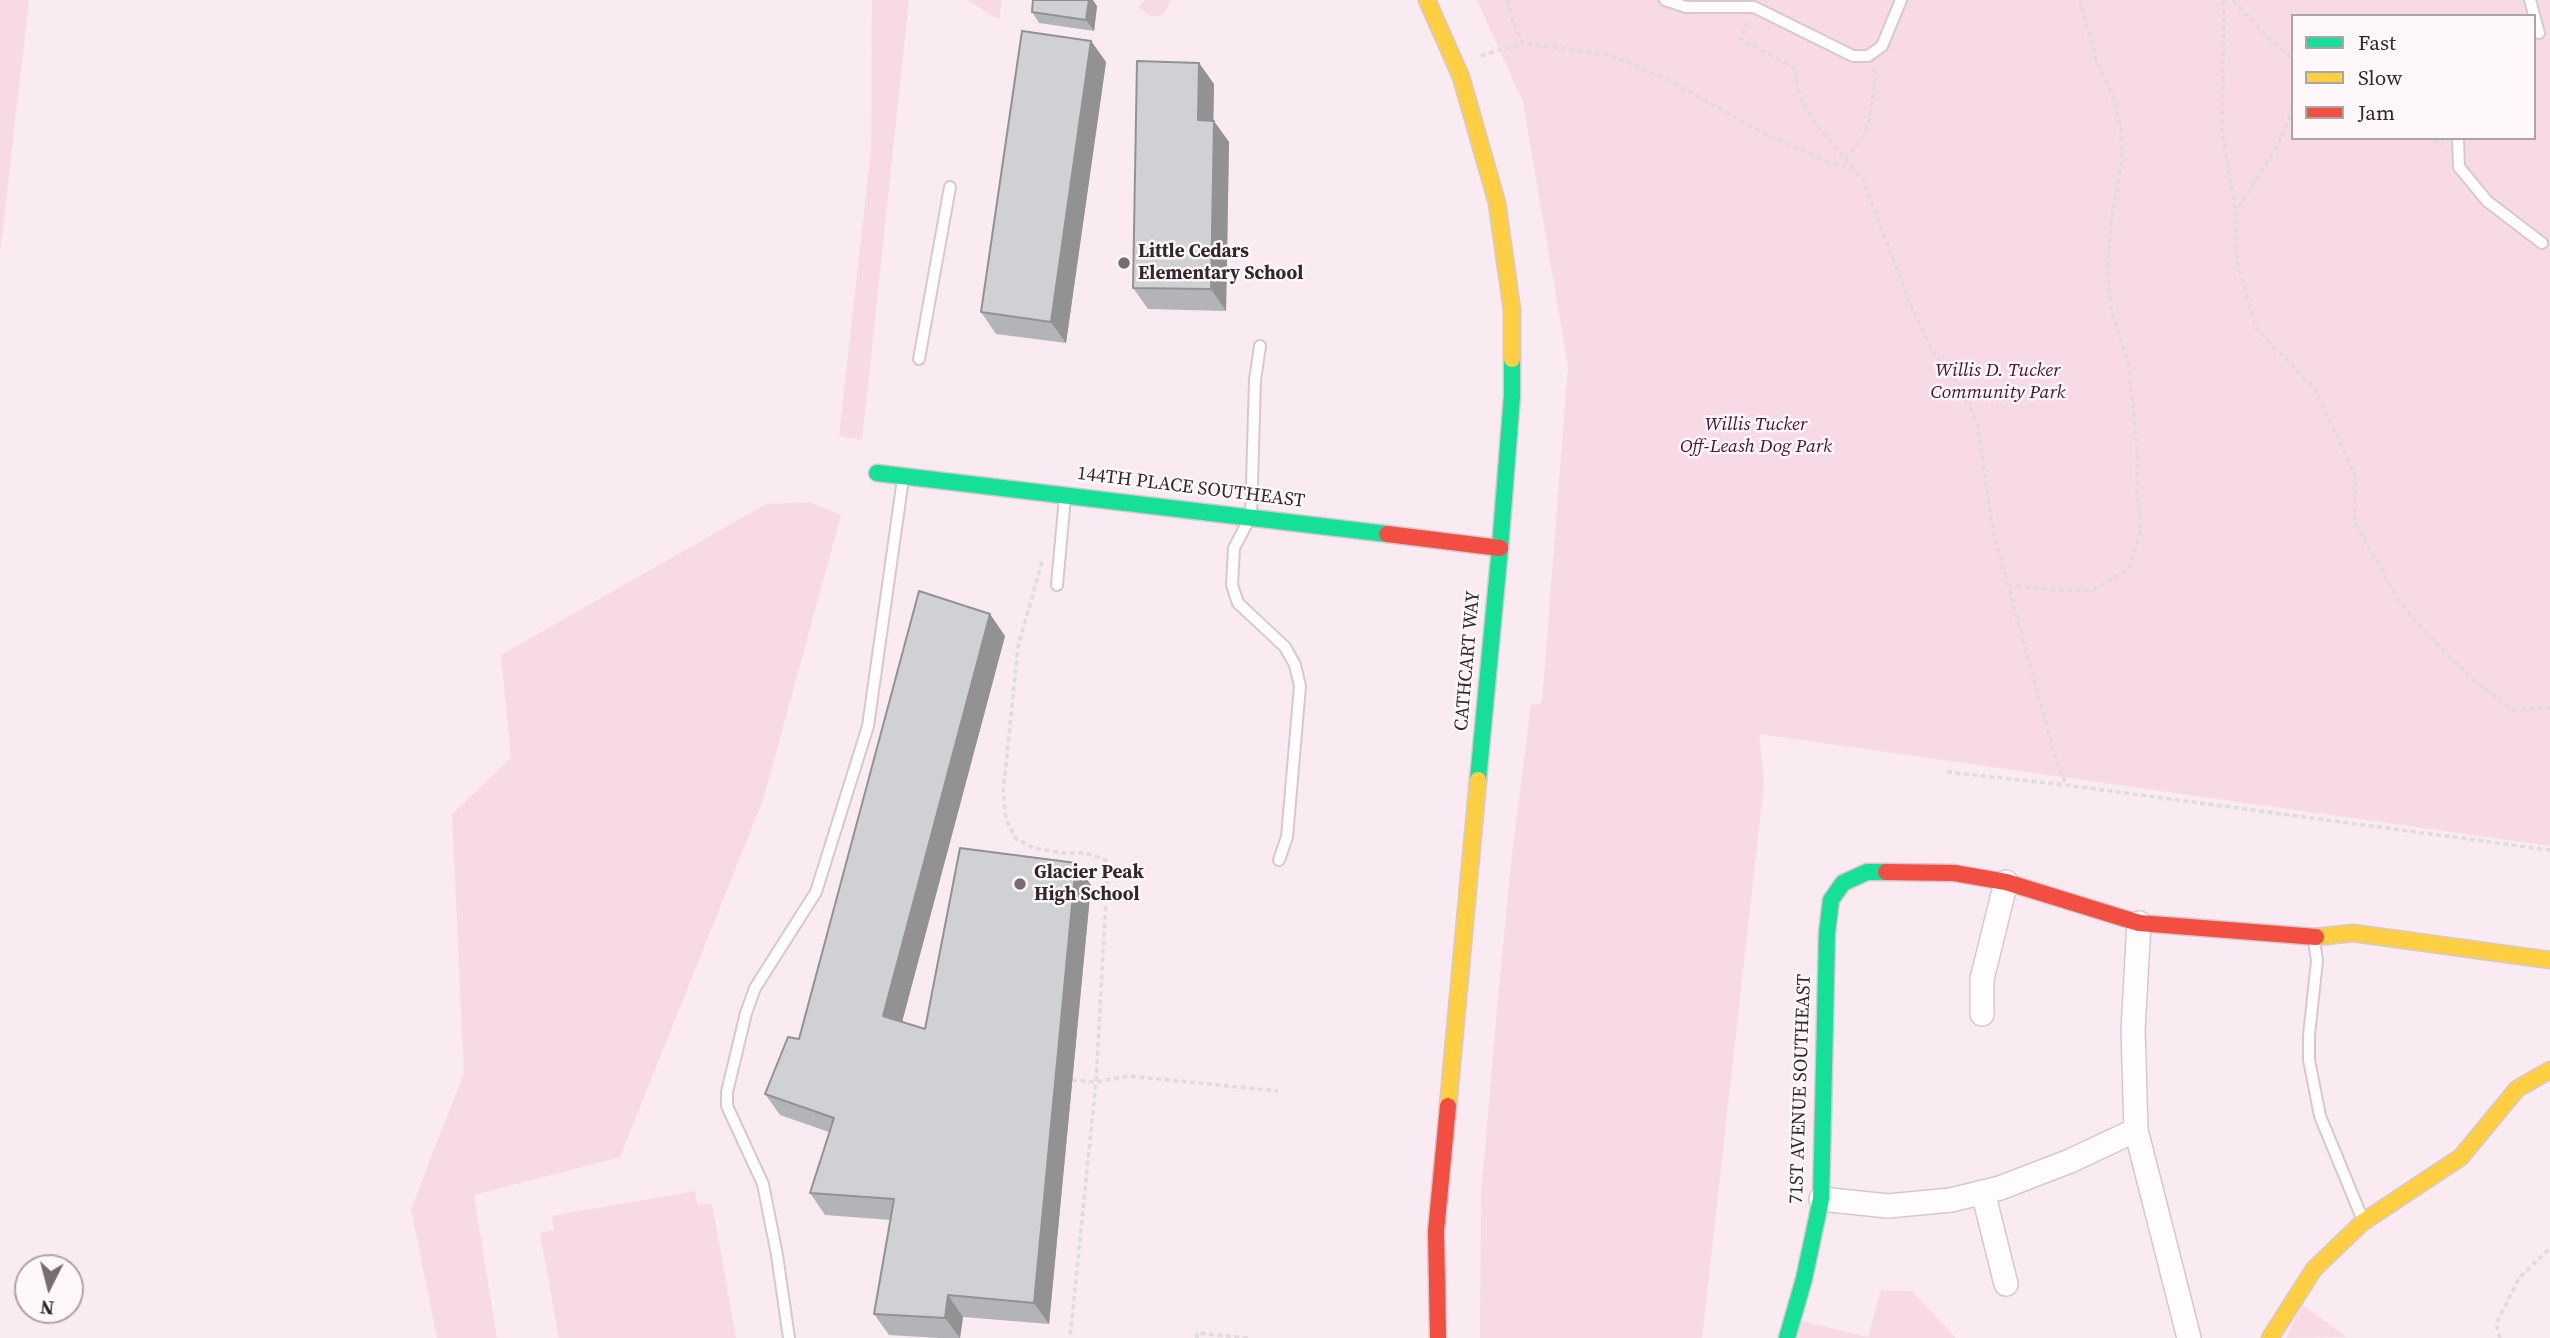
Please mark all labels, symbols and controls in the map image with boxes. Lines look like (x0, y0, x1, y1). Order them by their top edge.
legend (2291, 14, 2536, 140)
text: Fast (2358, 28, 2396, 57)
text: Slow (2358, 63, 2402, 92)
text: Jam (2358, 98, 2395, 127)
place label: Little Cedars Elementary School (1138, 241, 1303, 285)
marker: Little Cedars Elementary School (1116, 255, 1132, 271)
park label: Willis D. Tucker Community Park (1930, 360, 2066, 404)
park label: Willis Tucker Off-Leash Dog Park (1680, 414, 1832, 458)
street label: 144TH PLACE SOUTHEAST (1076, 463, 1306, 513)
street label: CATHCART WAY (1451, 590, 1485, 732)
place label: Glacier Peak High School (1034, 862, 1144, 906)
marker: Glacier Peak High School (1012, 876, 1028, 892)
street label: 71ST AVENUE SOUTHEAST (1786, 974, 1816, 1204)
north arrow (14, 1254, 84, 1324)
text: N (39, 1294, 55, 1322)

